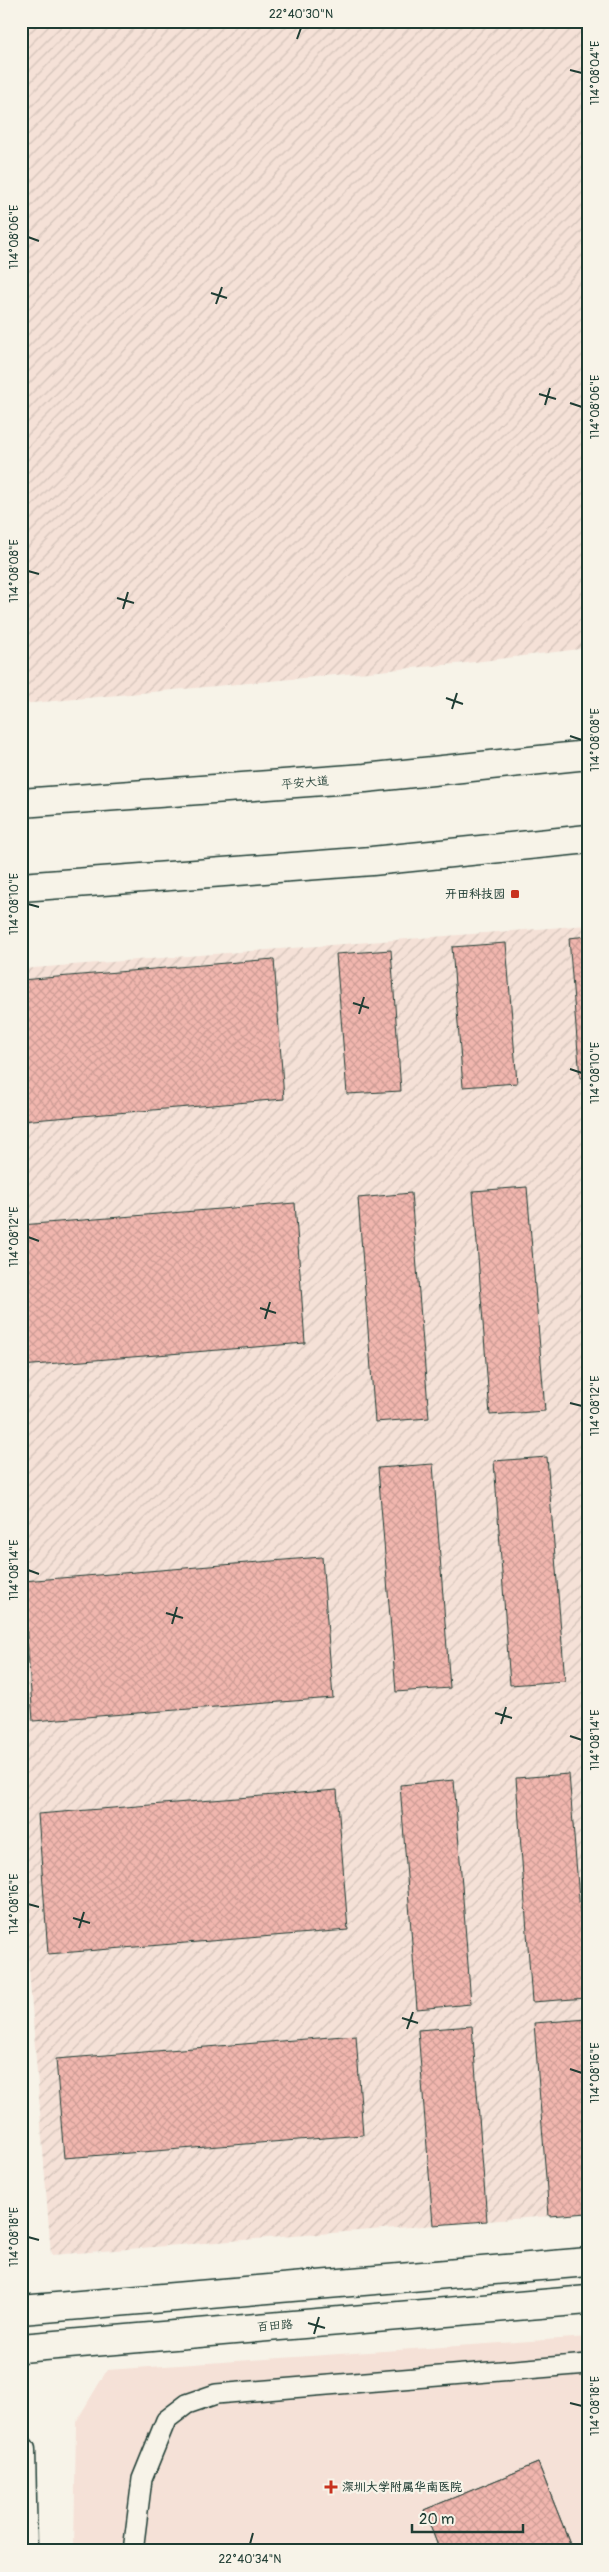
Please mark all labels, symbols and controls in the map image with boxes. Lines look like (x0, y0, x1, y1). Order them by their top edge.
text: 22°40'30"N (269, 7, 333, 22)
text: 114°08'04"E (588, 41, 603, 105)
text: 114°08'06"E (7, 205, 22, 269)
text: 114°08'06"E (588, 375, 603, 439)
text: 114°08'08"E (7, 539, 22, 603)
text: 114°08'08"E (588, 708, 603, 772)
street label: 平安大道 (280, 773, 330, 793)
text: 114°08'10"E (7, 873, 22, 935)
place label: 开田科技园 (445, 887, 505, 902)
marker: 开田科技园 (509, 888, 521, 900)
text: 114°08'10"E (588, 1042, 603, 1104)
text: 114°08'12"E (7, 1207, 22, 1267)
text: 114°08'12"E (588, 1376, 603, 1436)
text: 114°08'14"E (7, 1540, 22, 1601)
text: 114°08'14"E (588, 1710, 603, 1771)
text: 114°08'16"E (7, 1873, 22, 1935)
text: 114°08'16"E (588, 2042, 603, 2104)
text: 114°08'18"E (7, 2207, 22, 2267)
street label: 百田路 (256, 2317, 294, 2335)
text: 114°08'18"E (588, 2376, 603, 2436)
marker: 深圳大学附属华南医院 (324, 2480, 338, 2494)
place label: 深圳大学附属华南医院 (342, 2480, 462, 2495)
scale bar (412, 2502, 523, 2534)
text: 20 m (419, 2510, 454, 2529)
text: 22°40'34"N (219, 2552, 281, 2567)

